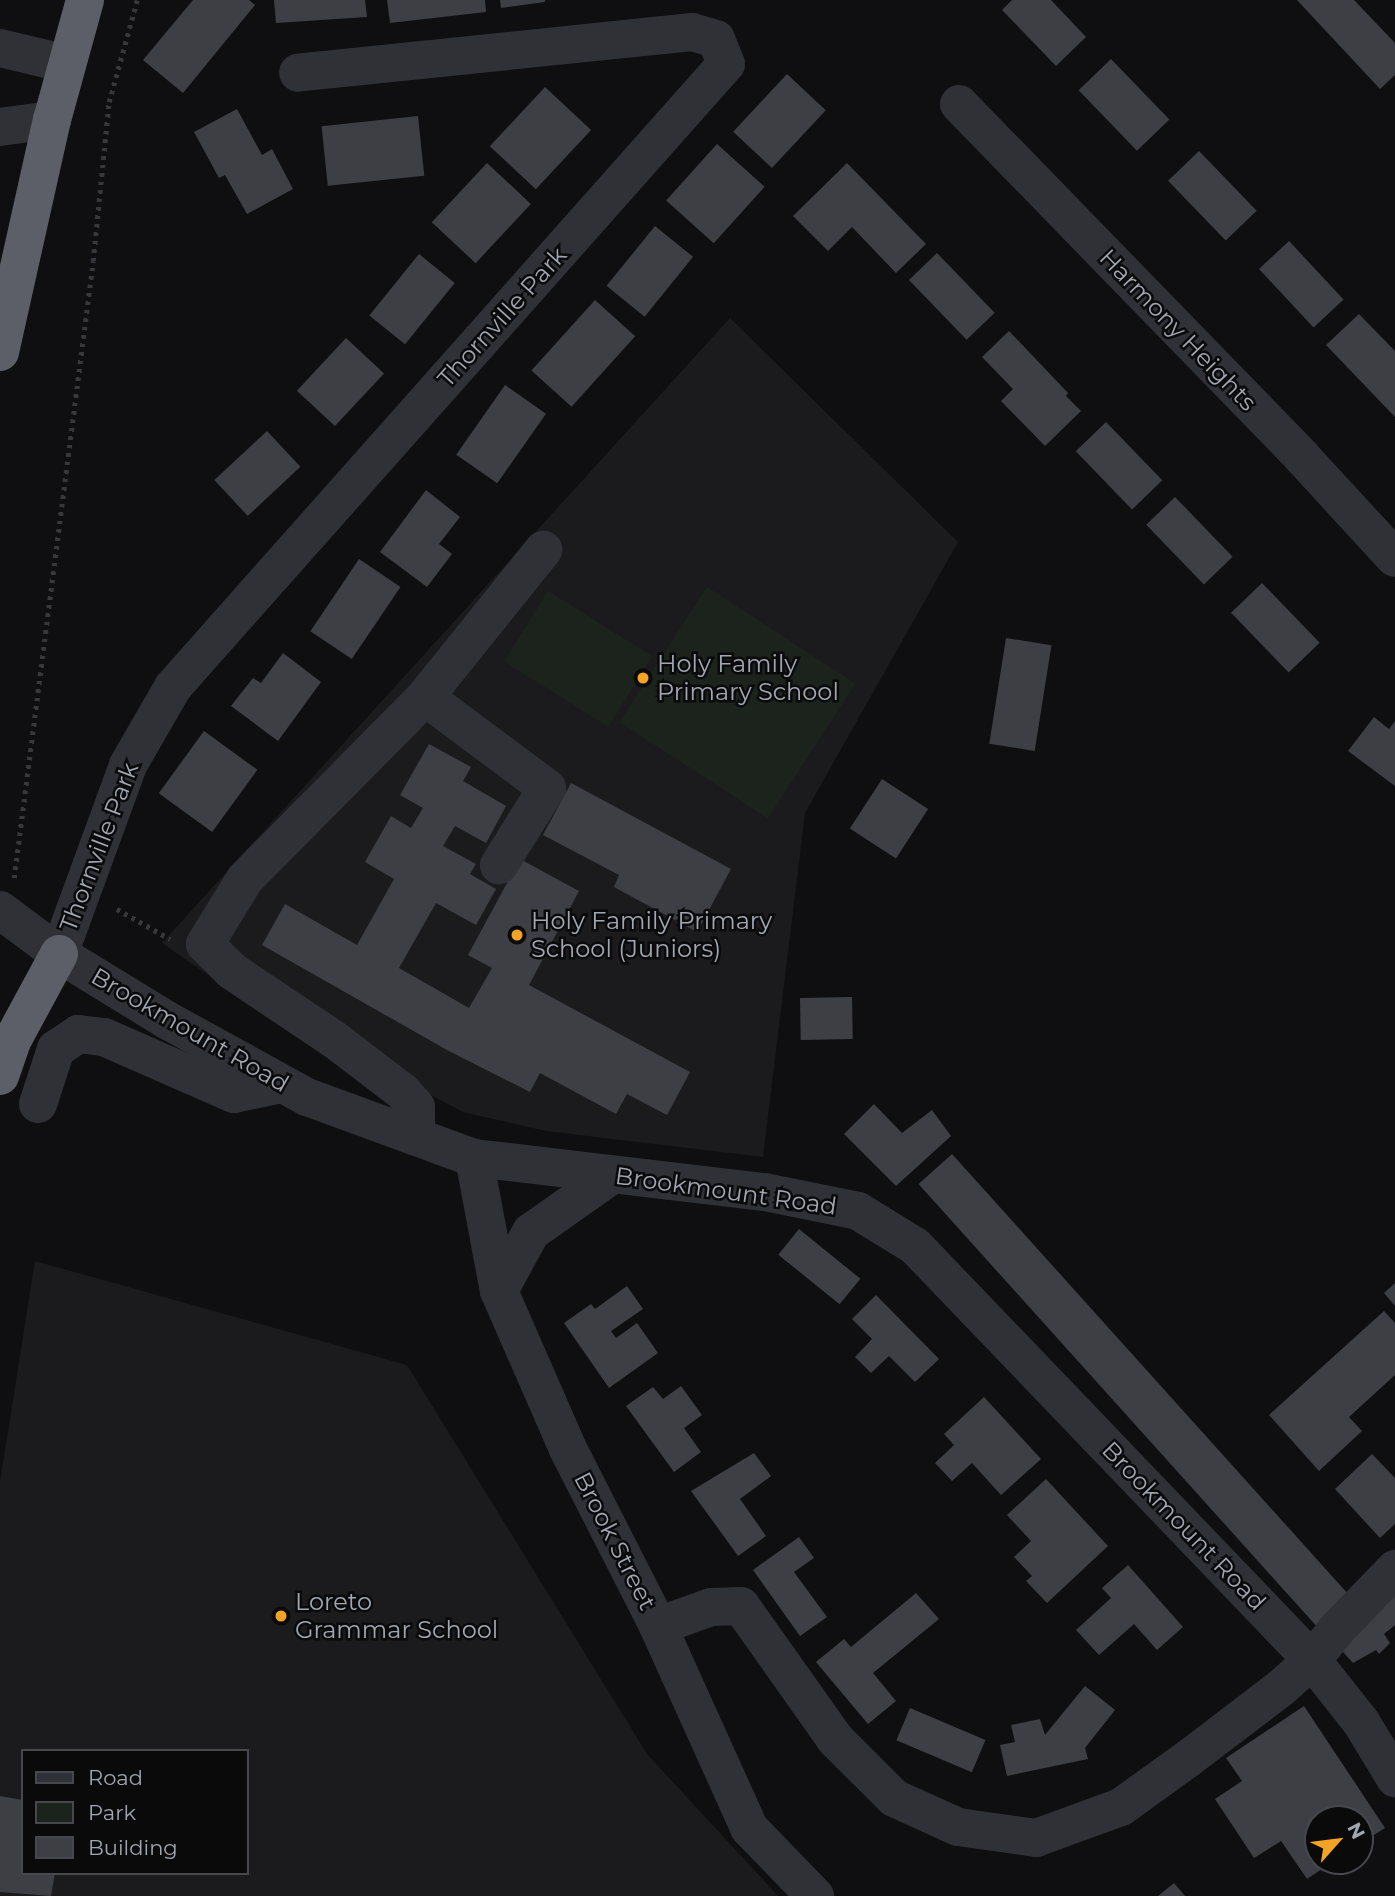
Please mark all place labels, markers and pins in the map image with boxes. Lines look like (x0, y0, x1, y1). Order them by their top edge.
place label: Holy Family Primary School (657, 650, 839, 706)
marker: Holy Family Primary School (635, 670, 651, 686)
place label: Holy Family Primary School (Juniors) (531, 907, 772, 963)
marker: Holy Family Primary School (Juniors) (509, 927, 525, 943)
place label: Loreto Grammar School (295, 1588, 498, 1644)
marker: Loreto Grammar School (273, 1608, 289, 1624)

